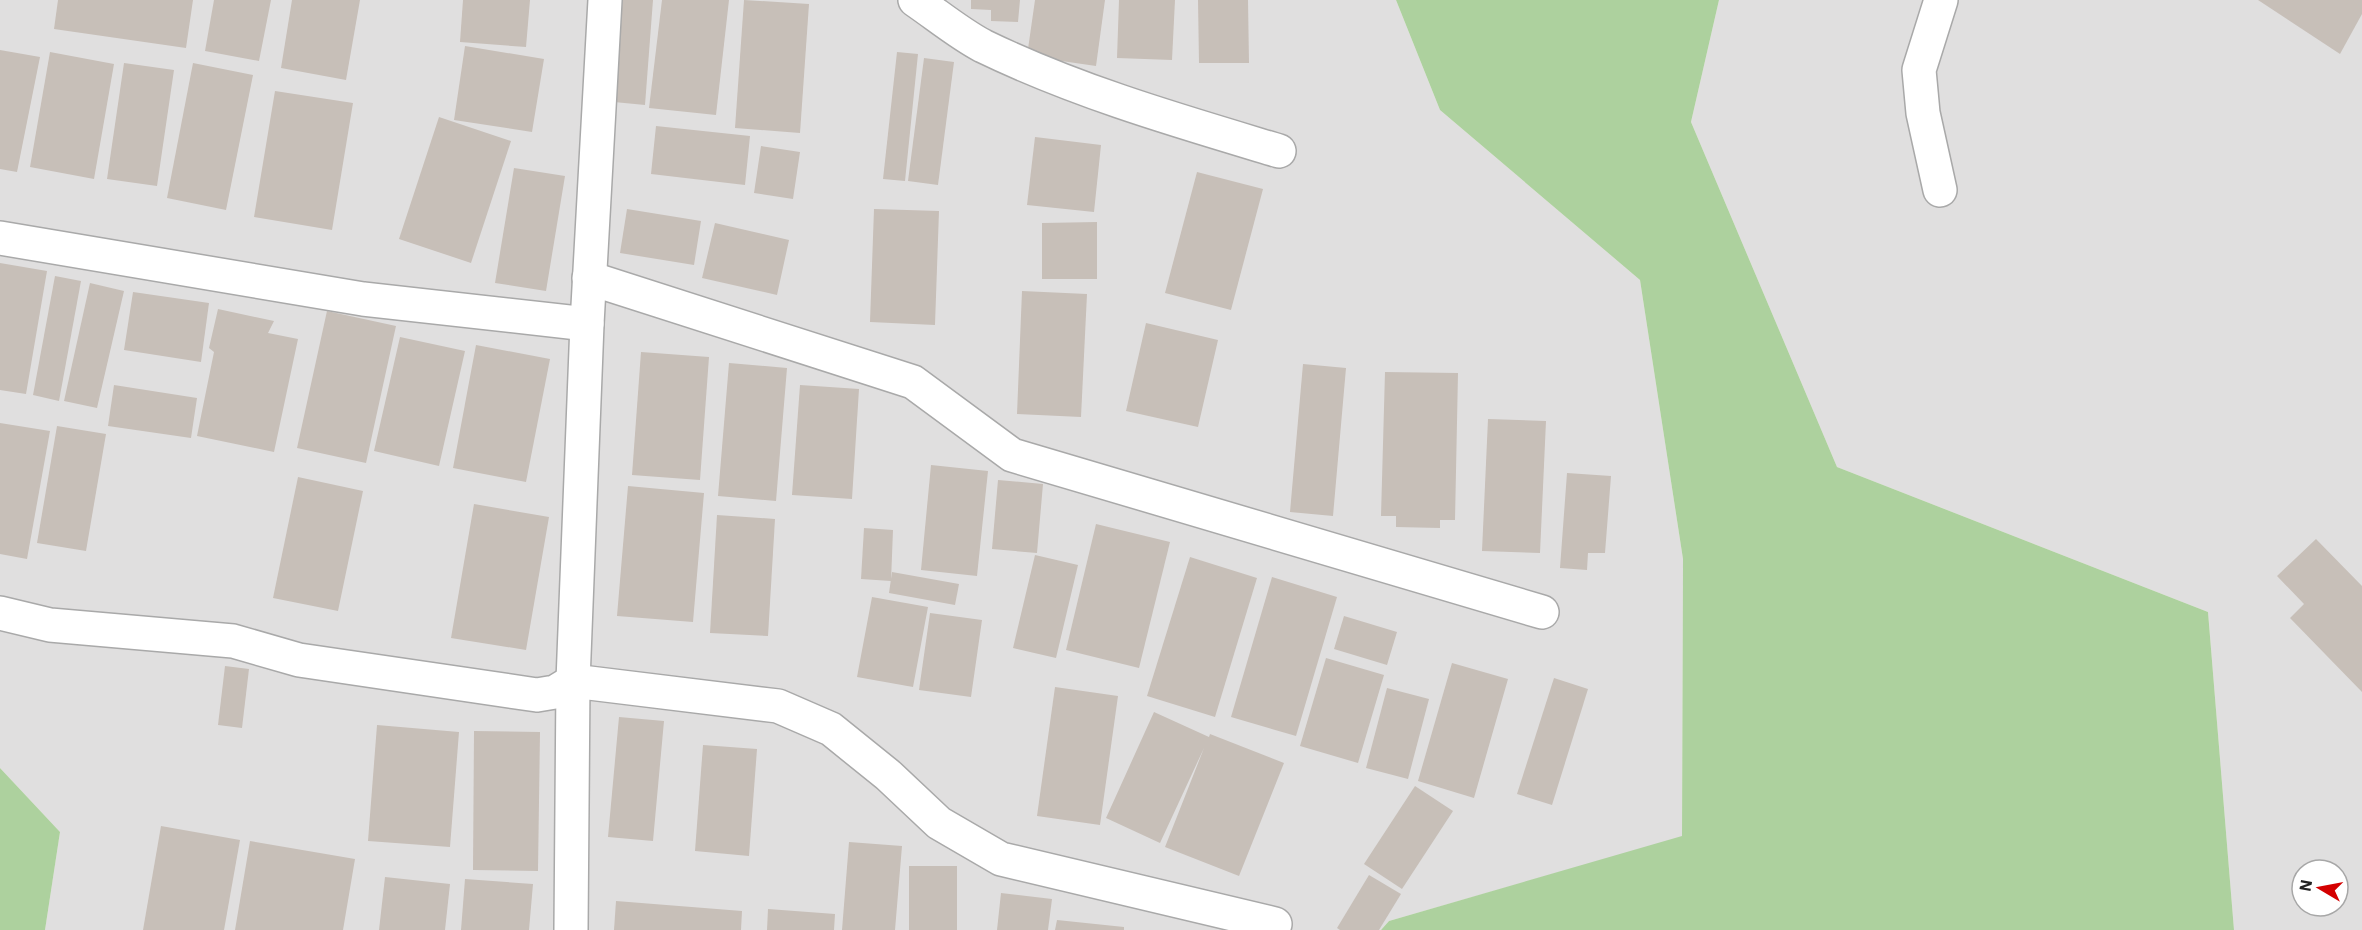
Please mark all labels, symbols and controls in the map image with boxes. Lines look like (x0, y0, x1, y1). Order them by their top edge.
north arrow (2290, 858, 2350, 918)
text: N (2294, 878, 2316, 893)

